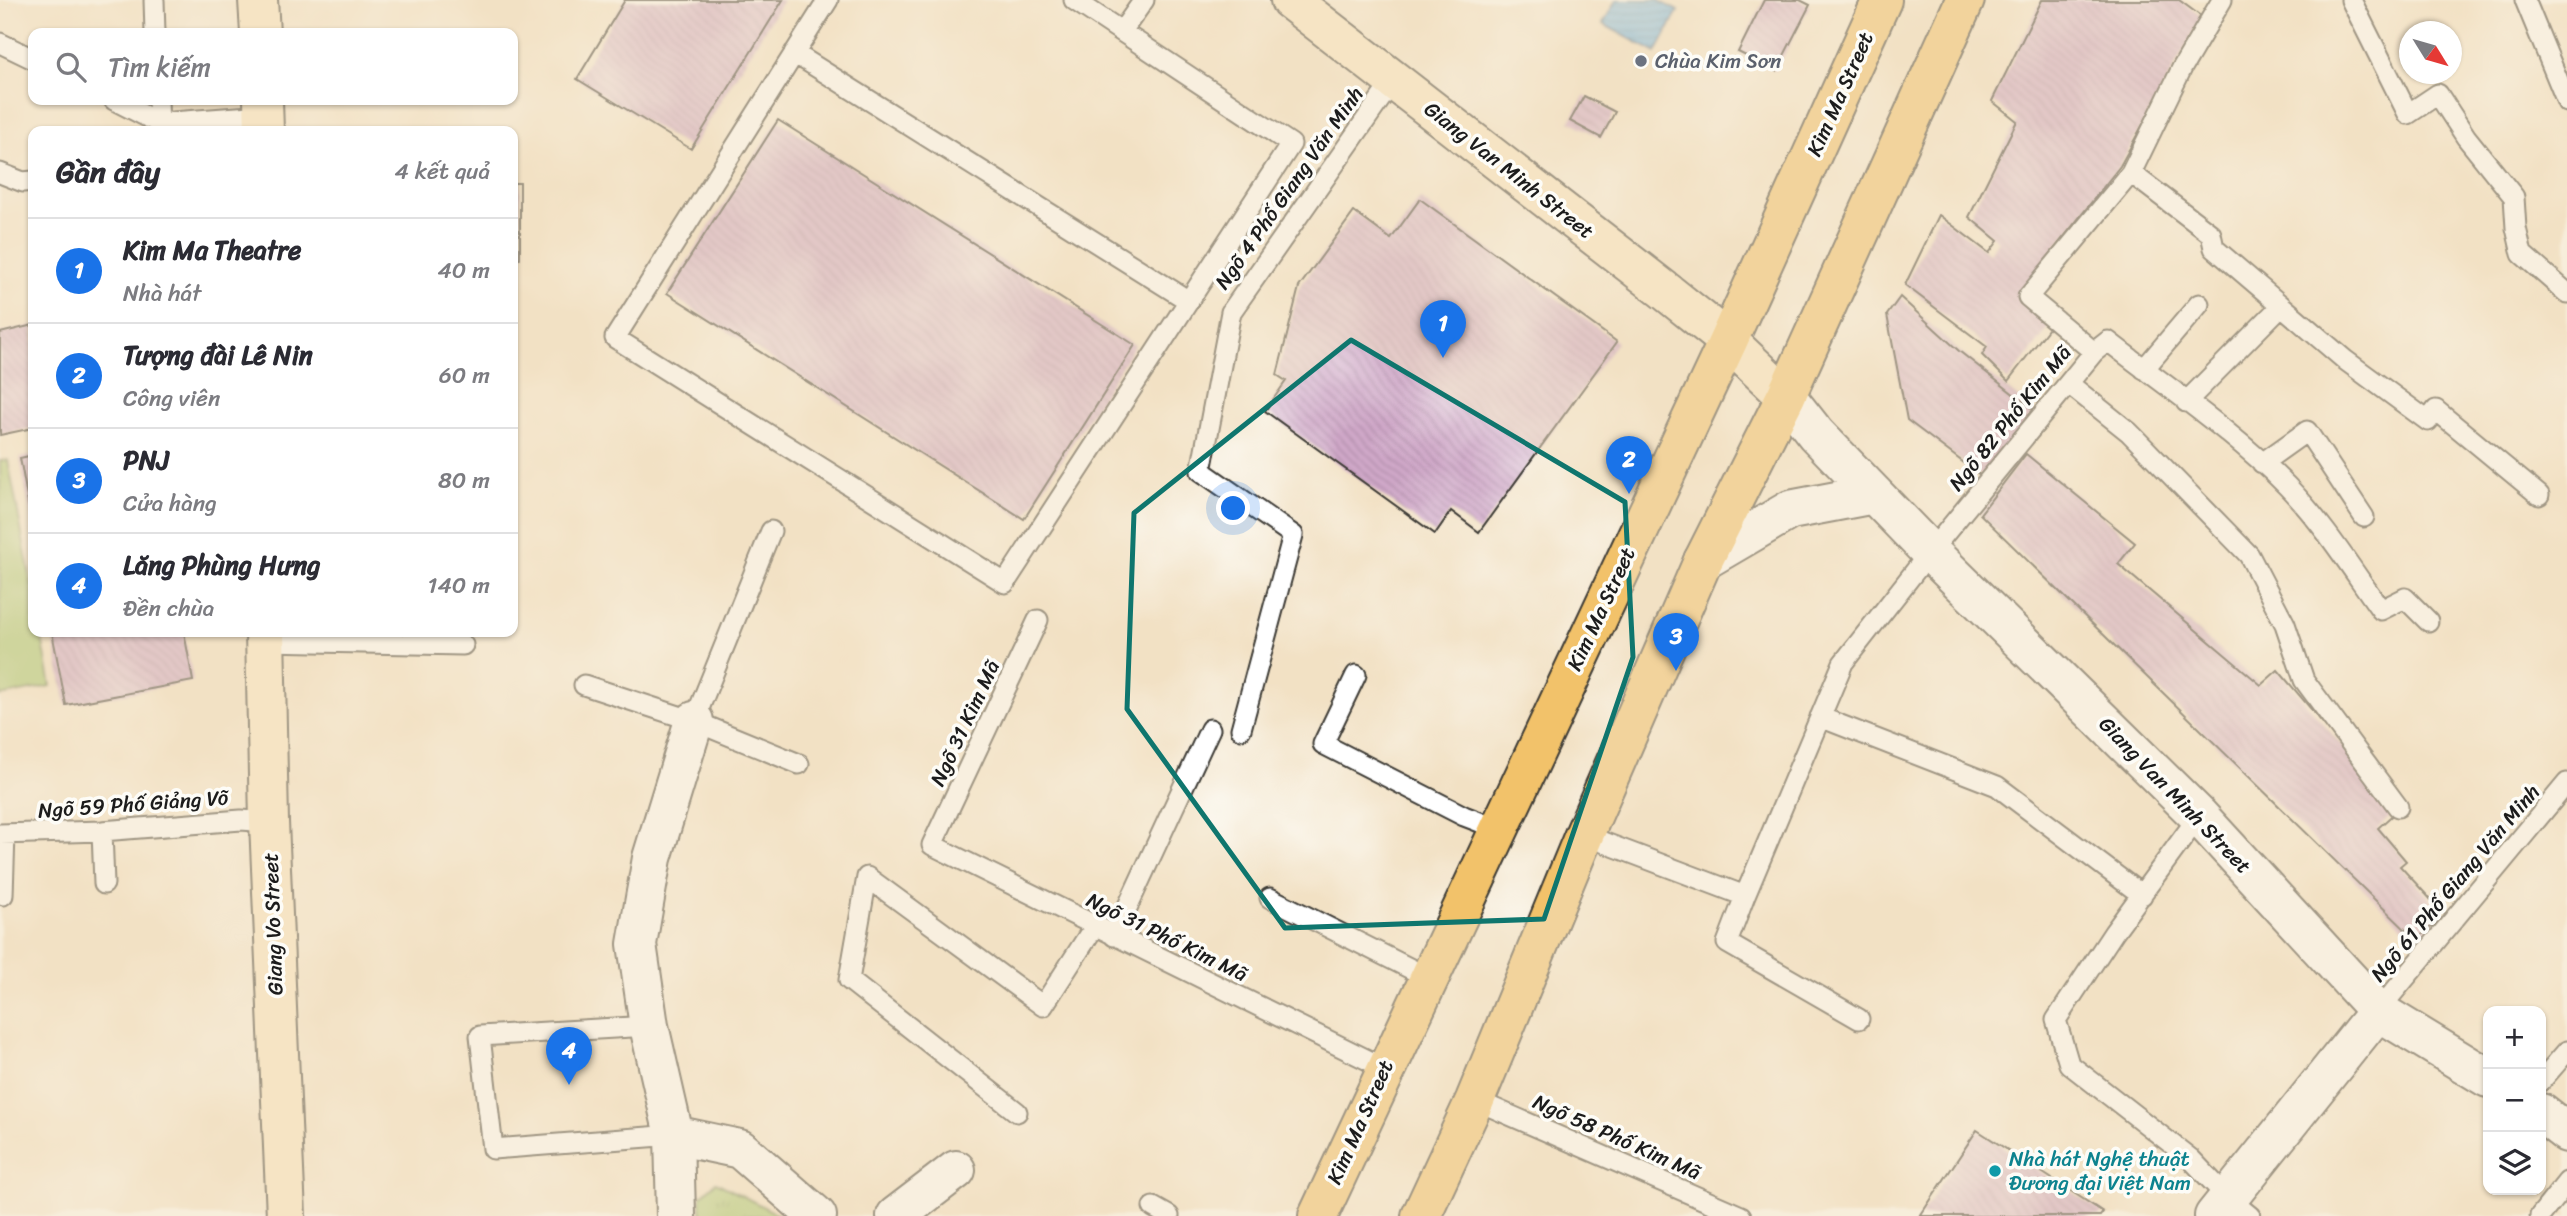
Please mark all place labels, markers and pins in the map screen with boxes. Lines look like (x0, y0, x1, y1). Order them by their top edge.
place label: Chùa Kim Sơn (1655, 42, 1781, 80)
marker: Chùa Kim Sơn (1633, 53, 1649, 69)
pin: 1 (1420, 300, 1466, 358)
pin: 2 (1606, 436, 1652, 494)
pin: 3 (1653, 613, 1699, 671)
pin: 4 (546, 1027, 592, 1085)
place label: Nhà hát Nghệ thuật Đương đại Việt Nam (2009, 1140, 2191, 1202)
marker: Nhà hát Nghệ thuật Đương đại Việt Nam (1987, 1163, 2003, 1179)

